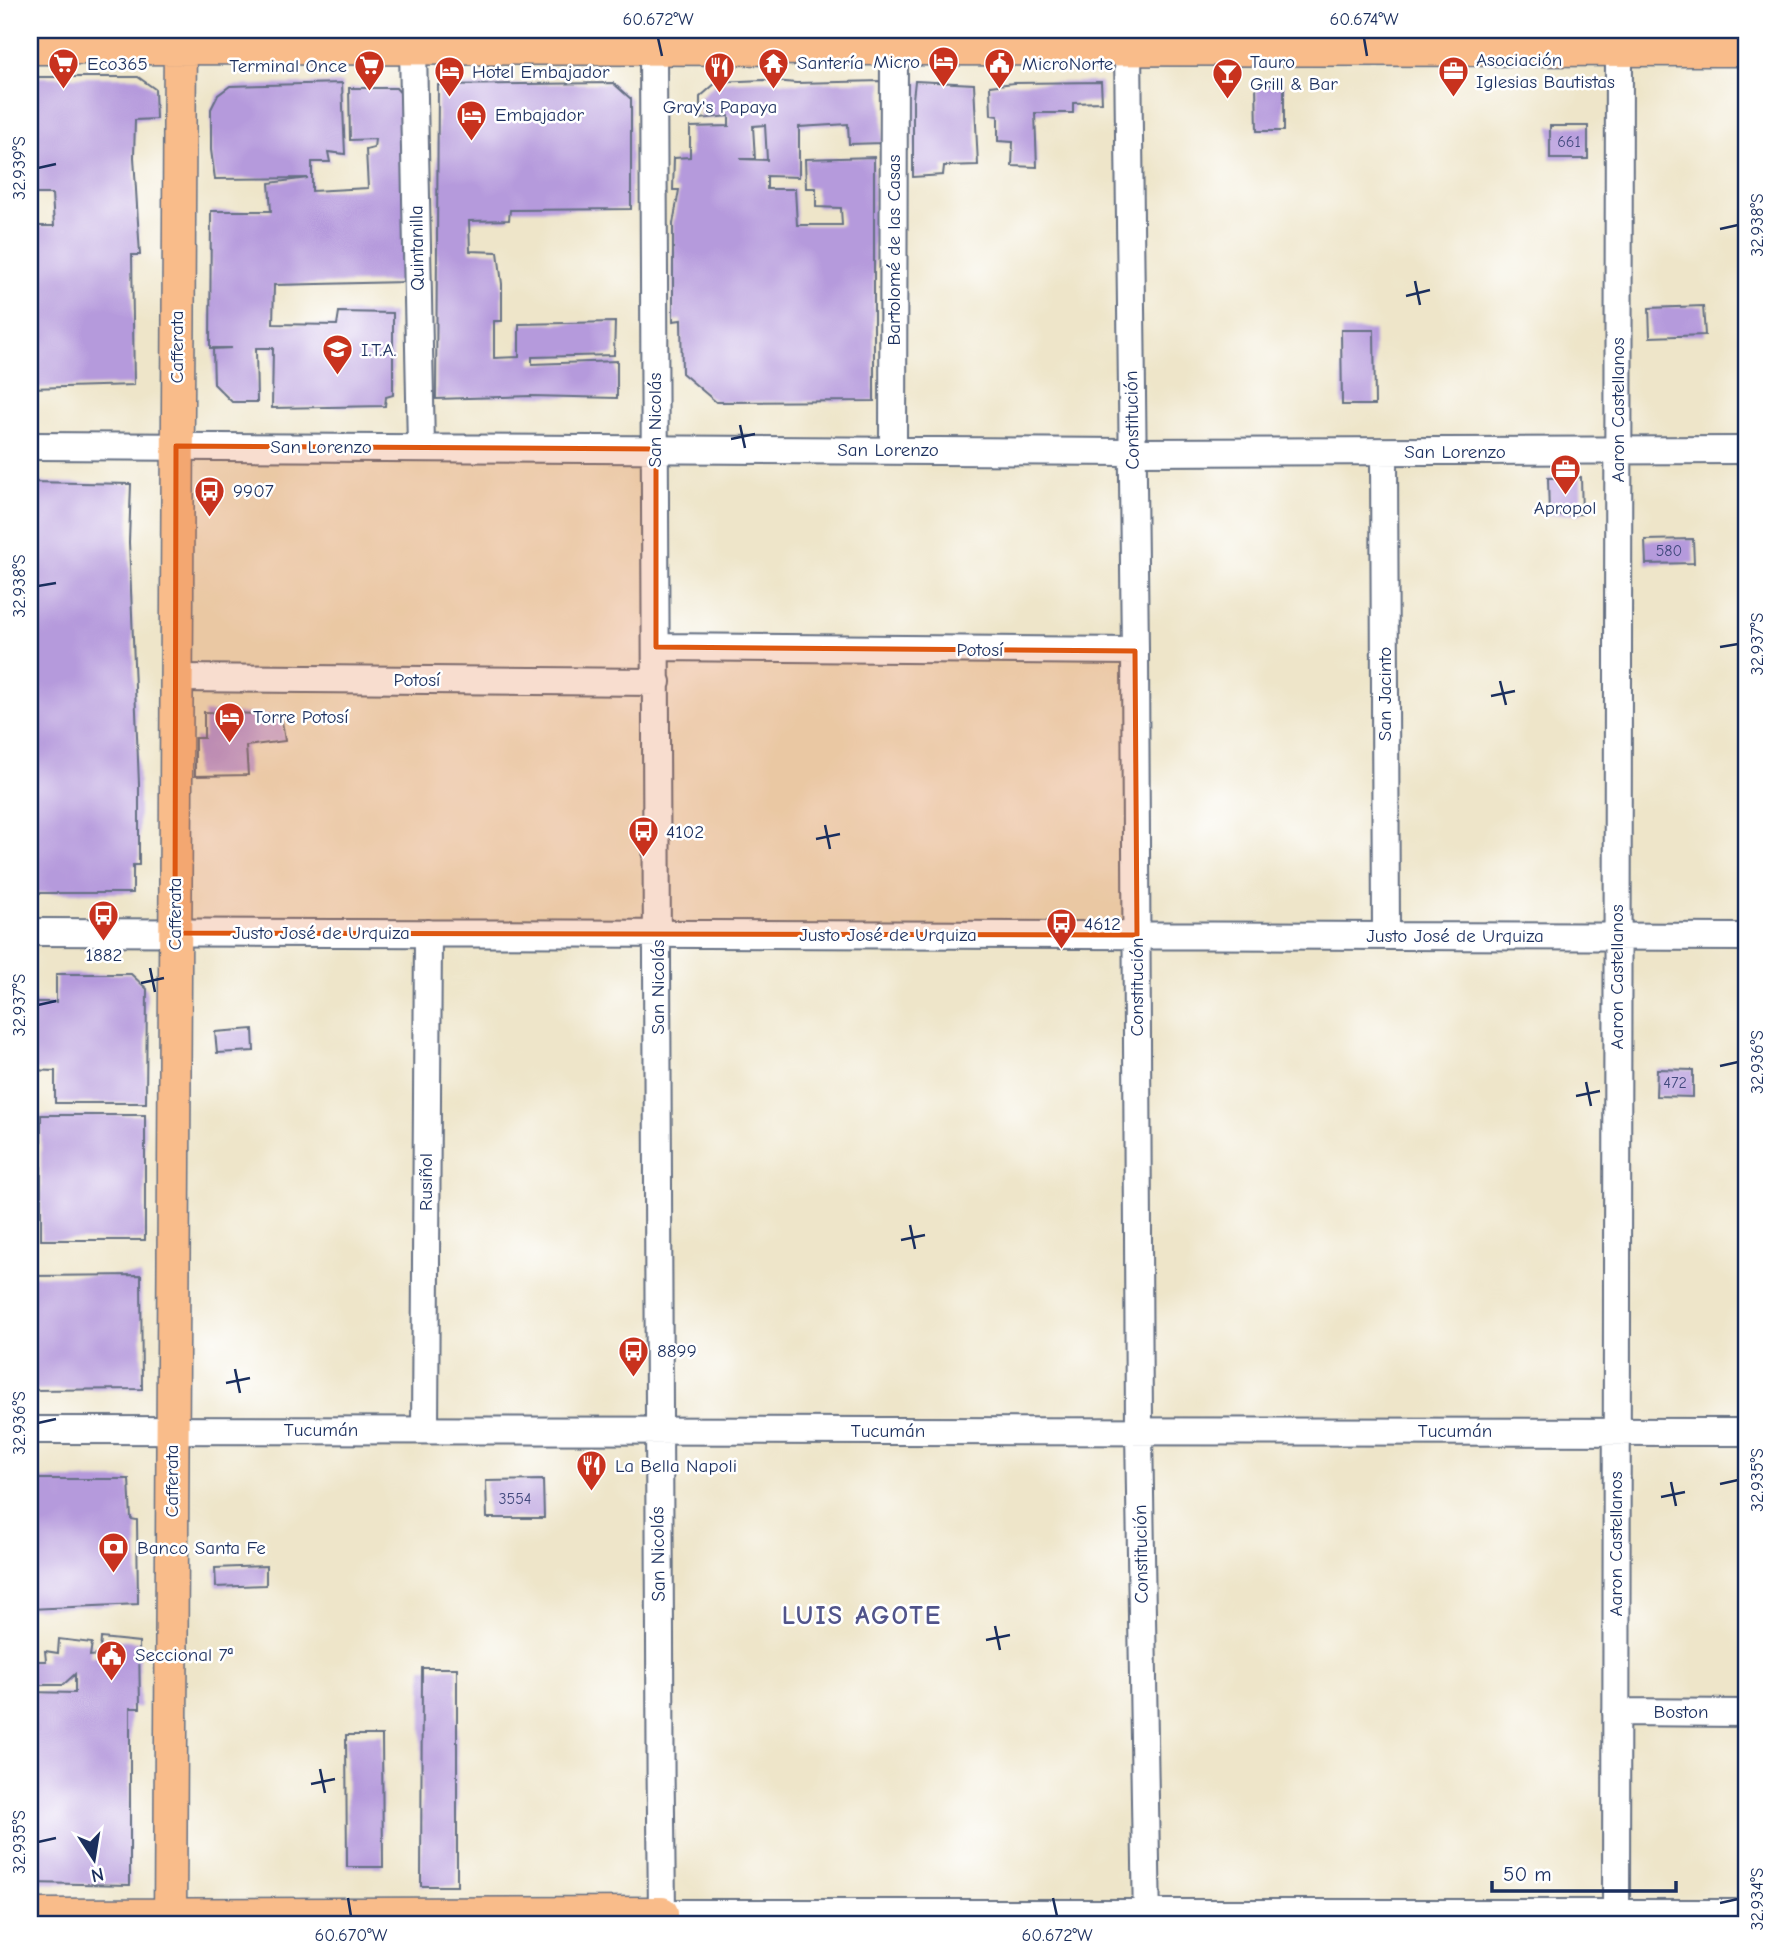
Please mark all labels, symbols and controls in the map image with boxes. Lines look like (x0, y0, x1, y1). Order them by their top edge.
text: 60.672°W (622, 9, 694, 30)
text: 60.674°W (1329, 9, 1399, 30)
hotel icon: Micro (926, 45, 960, 89)
temple icon: Santería (757, 46, 791, 90)
supermarket icon: Eco365 (47, 47, 81, 91)
public building icon: MicroNorte (982, 47, 1016, 91)
supermarket icon: Terminal Once (353, 49, 387, 93)
place label: Asociación Iglesias Bautistas (1476, 49, 1615, 93)
restaurant icon: Gray's Papaya (703, 51, 737, 95)
place label: Micro (873, 51, 920, 73)
place label: Tauro Grill & Bar (1250, 51, 1338, 95)
place label: Santería (797, 52, 864, 74)
place label: Eco365 (87, 53, 148, 75)
place label: MicroNorte (1022, 53, 1113, 75)
office icon: Asociación Iglesias Bautistas (1436, 54, 1470, 98)
place label: Terminal Once (229, 55, 347, 77)
hotel icon: Hotel Embajador (432, 55, 466, 99)
bar icon: Tauro Grill & Bar (1210, 56, 1244, 100)
place label: Hotel Embajador (472, 61, 610, 83)
place label: Gray's Papaya (663, 96, 777, 118)
hotel icon: Embajador (455, 98, 489, 142)
place label: Embajador (495, 104, 585, 126)
house number: 661 (1557, 133, 1581, 151)
text: 32.939°S (9, 136, 30, 200)
street label: Bartolomé de las Casas (883, 154, 905, 346)
text: 32.938°S (1747, 193, 1768, 257)
street label: Quintanilla (405, 205, 429, 291)
street label: Cafferata (166, 311, 188, 383)
school or university icon: I.T.A. (321, 333, 355, 377)
street label: Aaron Castellanos (1607, 337, 1629, 483)
place label: I.T.A. (361, 339, 396, 361)
street label: Constitución (1120, 370, 1144, 470)
street label: San Nicolás (644, 372, 666, 468)
street label: San Lorenzo (270, 436, 372, 458)
street label: San Lorenzo (837, 439, 939, 461)
street label: San Lorenzo (1404, 441, 1506, 463)
office icon: Apropol (1548, 452, 1582, 496)
bus stop icon: 9907 (193, 474, 227, 518)
place label: 9907 (233, 480, 274, 502)
place label: Apropol (1534, 497, 1596, 519)
house number: 580 (1656, 542, 1682, 560)
text: 32.938°S (9, 554, 30, 618)
text: 32.937°S (1747, 613, 1768, 675)
street label: Potosí (957, 639, 1004, 661)
street label: San Jacinto (1374, 647, 1396, 741)
street label: Potosí (394, 669, 441, 691)
hotel icon: Torre Potosí (213, 700, 247, 744)
place label: Torre Potosí (253, 706, 349, 728)
bus stop icon: 4102 (626, 815, 660, 859)
place label: 4102 (666, 821, 704, 843)
street label: Cafferata (164, 878, 186, 950)
bus stop icon: 1882 (87, 899, 121, 943)
street label: Aaron Castellanos (1606, 904, 1628, 1050)
bus stop icon: 4612 (1044, 907, 1078, 951)
place label: 4612 (1084, 913, 1121, 935)
street label: Justo José de Urquiza (232, 922, 410, 944)
street label: Justo José de Urquiza (799, 924, 977, 946)
street label: Justo José de Urquiza (1366, 925, 1544, 947)
street label: Constitución (1126, 937, 1148, 1037)
street label: San Nicolás (647, 939, 669, 1035)
place label: 1882 (85, 944, 123, 966)
text: 32.937°S (9, 974, 30, 1036)
text: 32.936°S (1747, 1030, 1768, 1094)
house number: 472 (1663, 1074, 1687, 1092)
street label: Rusiñol (415, 1153, 437, 1211)
bus stop icon: 8899 (617, 1334, 651, 1378)
place label: 8899 (657, 1340, 697, 1362)
text: 32.936°S (9, 1391, 30, 1455)
street label: Tucumán (284, 1419, 358, 1441)
street label: Tucumán (851, 1420, 925, 1442)
street label: Tucumán (1418, 1420, 1492, 1442)
street label: Cafferata (161, 1445, 183, 1517)
text: 32.935°S (1747, 1448, 1768, 1512)
restaurant icon: La Bella Napoli (575, 1449, 609, 1493)
place label: La Bella Napoli (615, 1455, 737, 1477)
street label: Aaron Castellanos (1605, 1471, 1627, 1617)
house number: 3554 (498, 1490, 532, 1508)
street label: Constitución (1129, 1504, 1153, 1604)
street label: San Nicolás (646, 1506, 670, 1602)
bank icon: Banco Santa Fe (97, 1531, 131, 1575)
place label: Banco Santa Fe (137, 1537, 266, 1559)
district label: LUIS AGOTE (782, 1601, 942, 1631)
public building icon: Seccional 7ª (95, 1638, 129, 1682)
place label: Seccional 7ª (135, 1644, 233, 1666)
street label: Boston (1653, 1701, 1709, 1723)
text: 32.935°S (9, 1810, 30, 1874)
north arrow (60, 1825, 130, 1895)
scale bar (1492, 1849, 1676, 1893)
text: 50 m (1503, 1862, 1552, 1886)
text: N (89, 1863, 106, 1887)
text: 32.934°S (1747, 1867, 1768, 1931)
text: 60.670°W (315, 1925, 388, 1946)
text: 60.672°W (1021, 1925, 1093, 1946)

